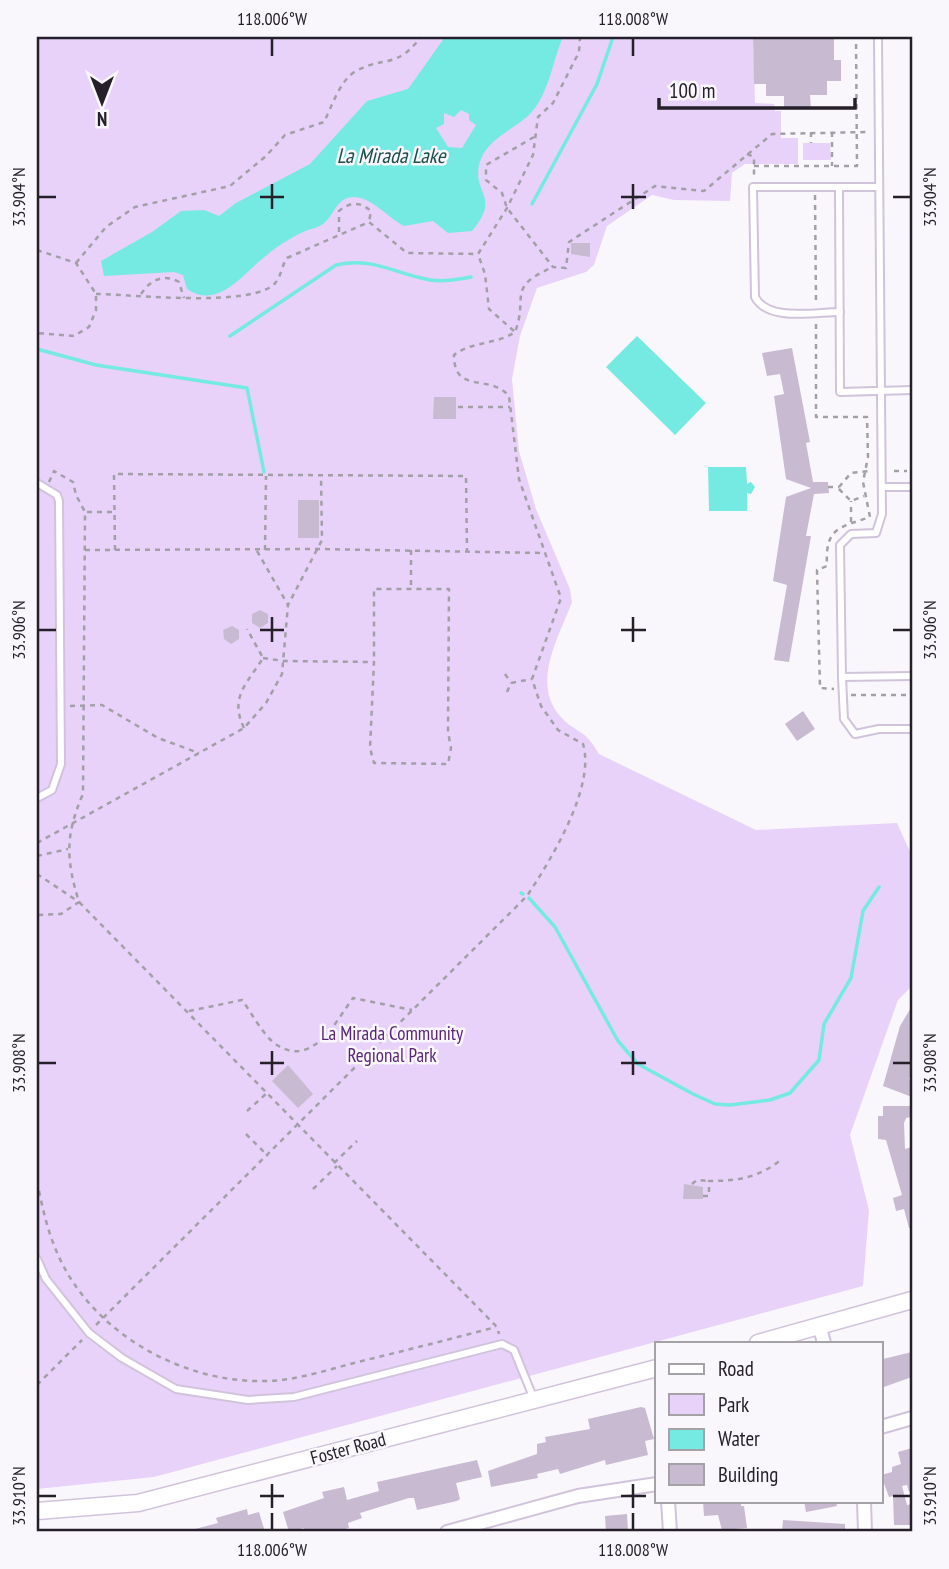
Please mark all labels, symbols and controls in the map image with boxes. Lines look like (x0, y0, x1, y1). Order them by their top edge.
text: 118.006°W (237, 7, 307, 30)
text: 118.008°W (598, 7, 668, 30)
north arrow (66, 66, 136, 136)
scale bar (659, 66, 855, 110)
text: 100 m (669, 77, 715, 104)
text: N (97, 107, 107, 131)
water label: La Mirada Lake (337, 142, 447, 169)
text: 33.904°N (7, 167, 30, 227)
text: 33.904°N (918, 167, 941, 227)
text: 33.906°N (7, 600, 30, 660)
text: 33.906°N (918, 600, 941, 660)
park label: La Mirada Community Regional Park (321, 1021, 464, 1067)
text: 33.908°N (7, 1033, 30, 1093)
text: 33.908°N (918, 1033, 941, 1093)
legend (655, 1342, 883, 1502)
text: Road (718, 1355, 754, 1382)
text: Park (718, 1391, 749, 1418)
text: Water (718, 1425, 760, 1452)
street label: Foster Road (308, 1426, 388, 1470)
text: Building (718, 1461, 778, 1488)
text: 33.910°N (7, 1466, 30, 1526)
text: 33.910°N (918, 1466, 941, 1526)
text: 118.006°W (237, 1538, 307, 1561)
text: 118.008°W (598, 1538, 668, 1561)

